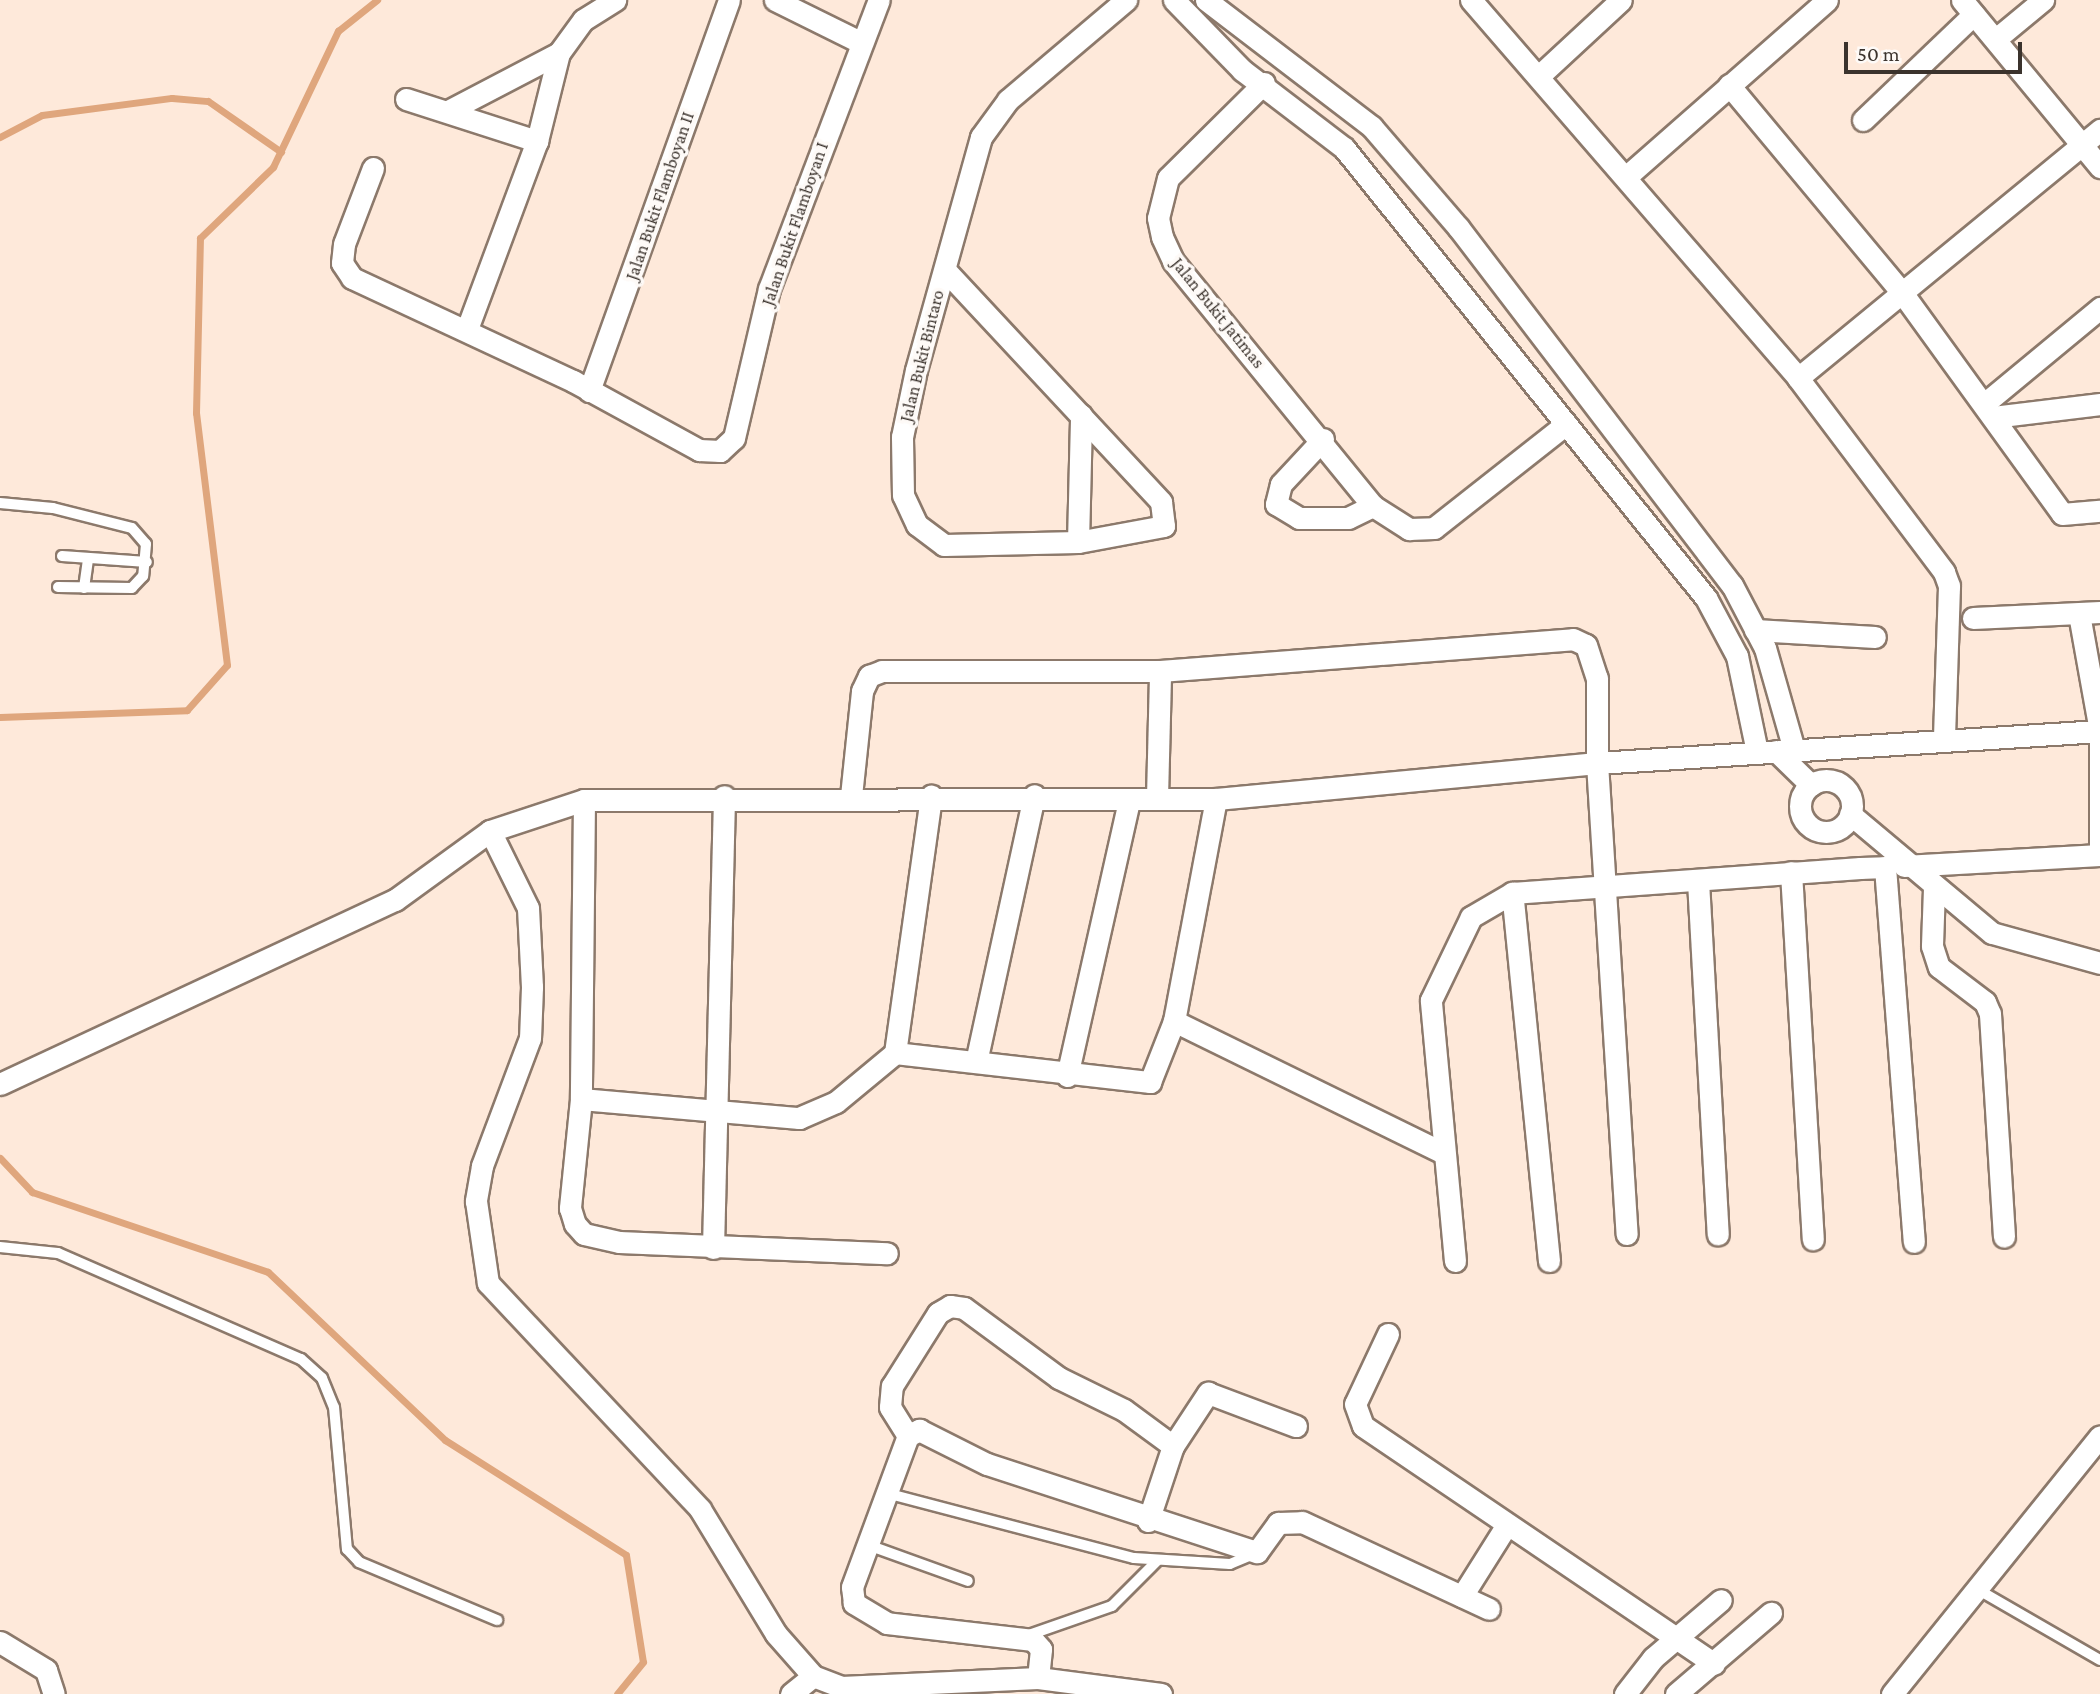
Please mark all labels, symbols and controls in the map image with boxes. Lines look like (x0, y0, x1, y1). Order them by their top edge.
scale bar (1848, 28, 2026, 72)
text: 50 m (1857, 42, 1900, 66)
street label: Jalan Bukit Flamboyan II (621, 109, 699, 283)
street label: Jalan Bukit Flamboyan I (757, 139, 833, 309)
street label: Jalan Bukit Jatimas (1167, 253, 1269, 373)
street label: Jalan Bukit Bintaro (895, 288, 949, 424)

